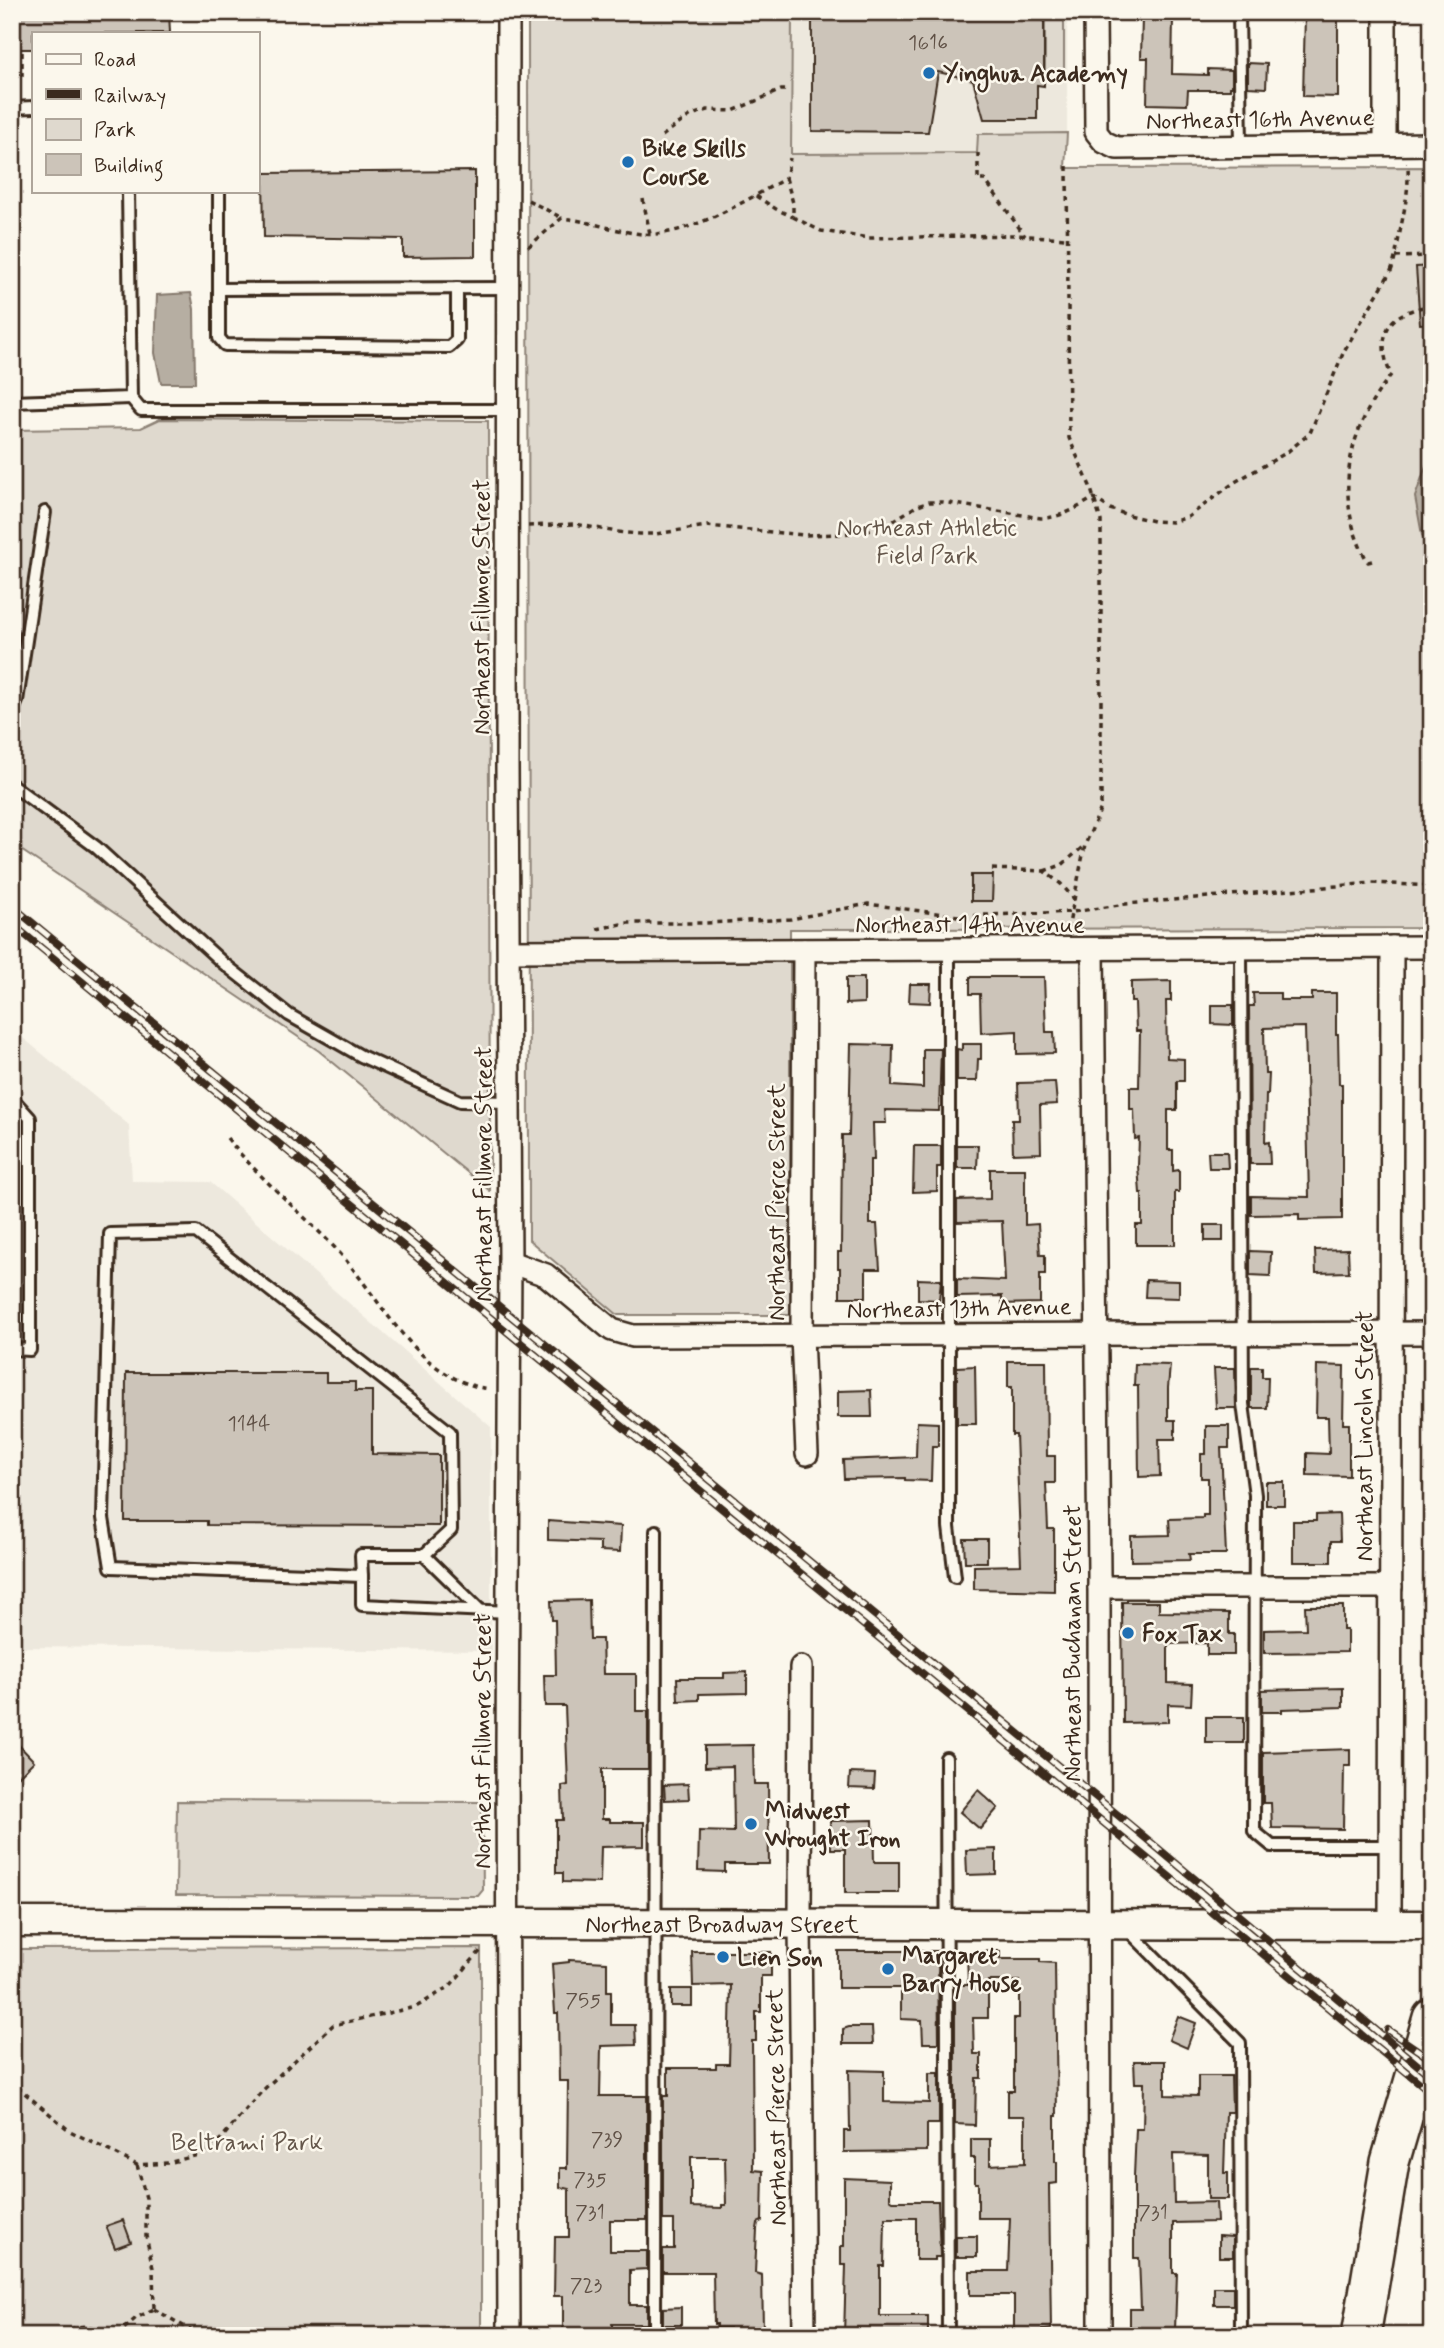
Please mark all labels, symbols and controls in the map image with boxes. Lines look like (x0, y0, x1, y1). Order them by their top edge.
house number: 1616 (908, 29, 948, 57)
legend (32, 32, 259, 192)
text: Road (94, 46, 136, 74)
place label: Yinghua Academy (943, 59, 1128, 93)
marker: Yinghua Academy (921, 65, 937, 81)
text: Railway (94, 82, 166, 110)
street label: Northeast 16th Avenue (1146, 103, 1375, 138)
text: Park (94, 116, 136, 144)
place label: Bike Skills Course (642, 134, 746, 193)
text: Building (94, 152, 164, 182)
marker: Bike Skills Course (620, 154, 636, 170)
street label: Northeast Fillmore Street (467, 479, 498, 735)
park label: Northeast Athletic Field Park (837, 513, 1017, 572)
street label: Northeast 14th Avenue (855, 910, 1085, 941)
street label: Northeast Fillmore Street (469, 1046, 500, 1302)
street label: Northeast Pierce Street (762, 1083, 793, 1321)
street label: Northeast 13th Avenue (846, 1292, 1072, 1327)
street label: Northeast Lincoln Street (1350, 1310, 1381, 1562)
house number: 1144 (227, 1410, 271, 1438)
street label: Northeast Buchanan Street (1058, 1504, 1089, 1782)
street label: Northeast Fillmore Street (468, 1613, 499, 1869)
place label: Fox Tax (1142, 1619, 1223, 1650)
marker: Fox Tax (1120, 1625, 1136, 1641)
place label: Midwest Wrought Iron (764, 1796, 901, 1856)
marker: Midwest Wrought Iron (743, 1816, 759, 1832)
street label: Northeast Broadway Street (585, 1910, 859, 1941)
place label: Margaret Barry House (902, 1941, 1022, 2000)
place label: Lien Son (737, 1943, 823, 1974)
marker: Lien Son (715, 1949, 731, 1965)
marker: Margaret Barry House (880, 1961, 896, 1977)
house number: 755 (565, 1987, 601, 2015)
street label: Northeast Pierce Street (760, 1988, 795, 2226)
house number: 739 (591, 2126, 623, 2154)
park label: Beltrami Park (171, 2128, 323, 2159)
house number: 735 (573, 2166, 607, 2194)
house number: 731 (575, 2199, 605, 2227)
house number: 731 (1138, 2199, 1168, 2227)
house number: 723 (570, 2272, 603, 2300)

